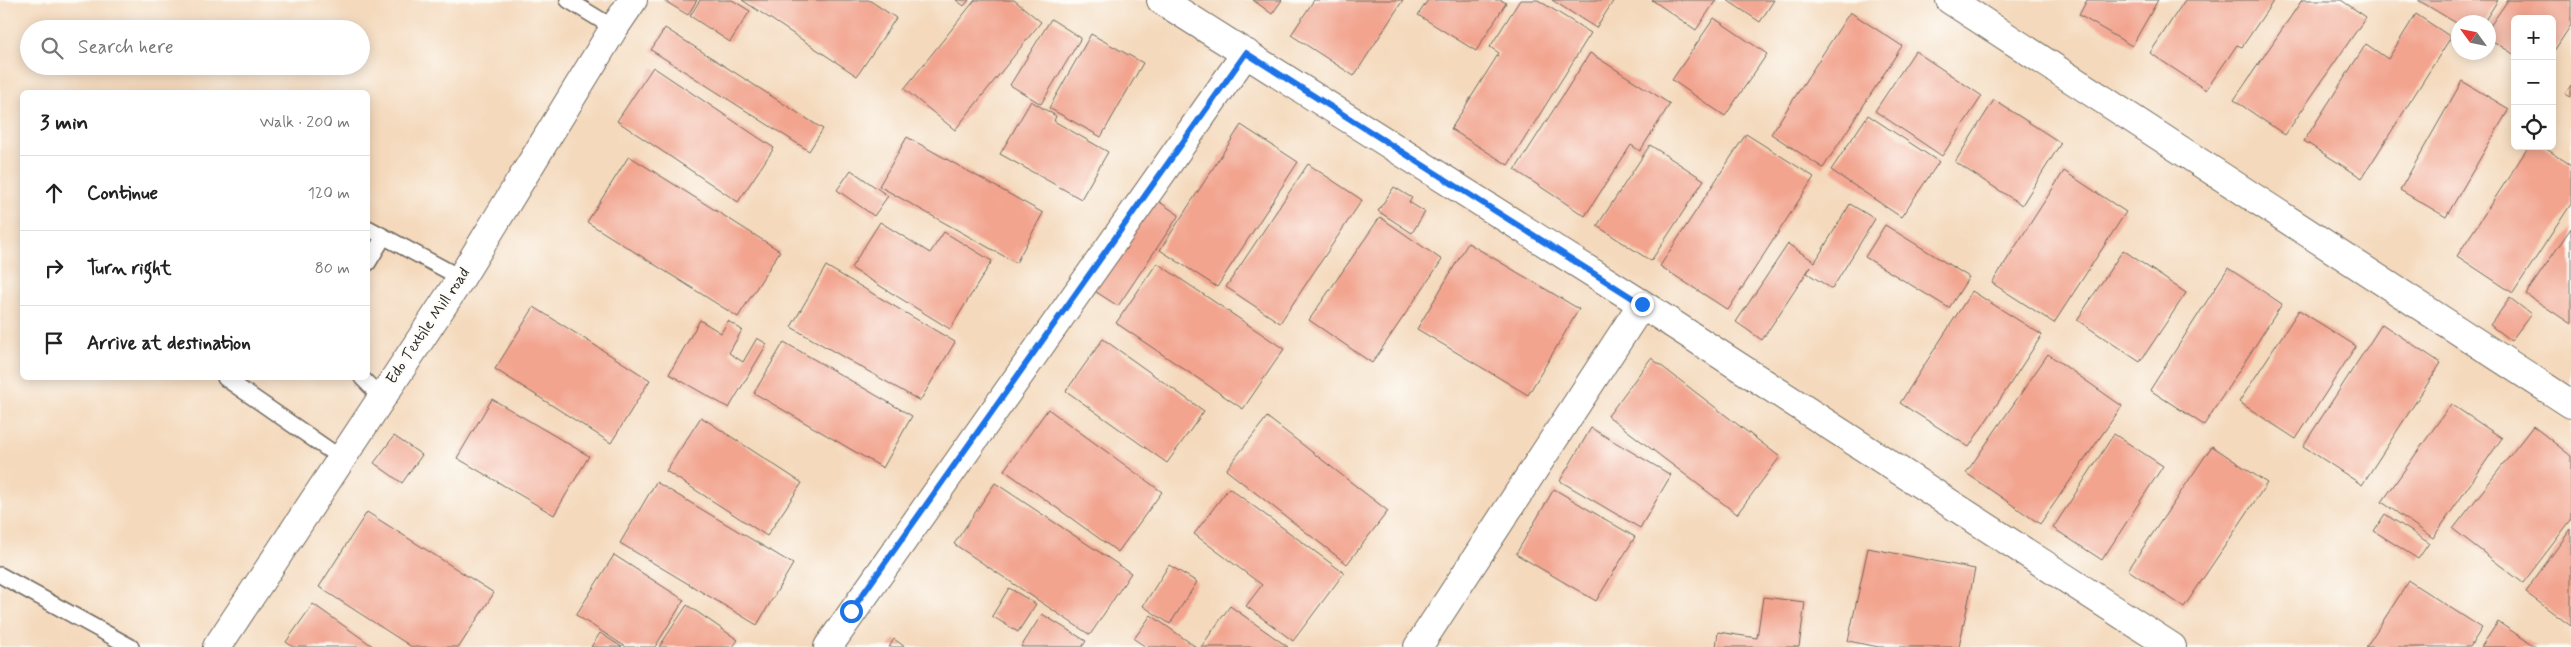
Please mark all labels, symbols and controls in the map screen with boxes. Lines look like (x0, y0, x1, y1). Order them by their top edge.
north arrow (2451, 15, 2496, 60)
map controls (2511, 15, 2556, 150)
button: + (2511, 15, 2556, 60)
search box (20, 20, 370, 75)
icon: search (38, 34, 66, 62)
text: Search here (78, 35, 174, 60)
button: − (2511, 60, 2556, 105)
button: locate (2511, 105, 2556, 150)
text: 3 min (40, 109, 88, 137)
text: Walk · 200 m (259, 112, 350, 133)
icon: ahead (40, 179, 68, 207)
text: Continue (87, 181, 158, 206)
text: 120 m (308, 183, 350, 204)
icon: right (40, 254, 68, 282)
text: Turn right (87, 256, 171, 281)
text: 80 m (315, 258, 350, 279)
street label: Edo Textile Mill road (381, 264, 475, 388)
route end (1631, 293, 1654, 316)
icon: arrive (40, 329, 68, 357)
text: Arrive at destination (87, 331, 251, 356)
route start (840, 600, 863, 623)

